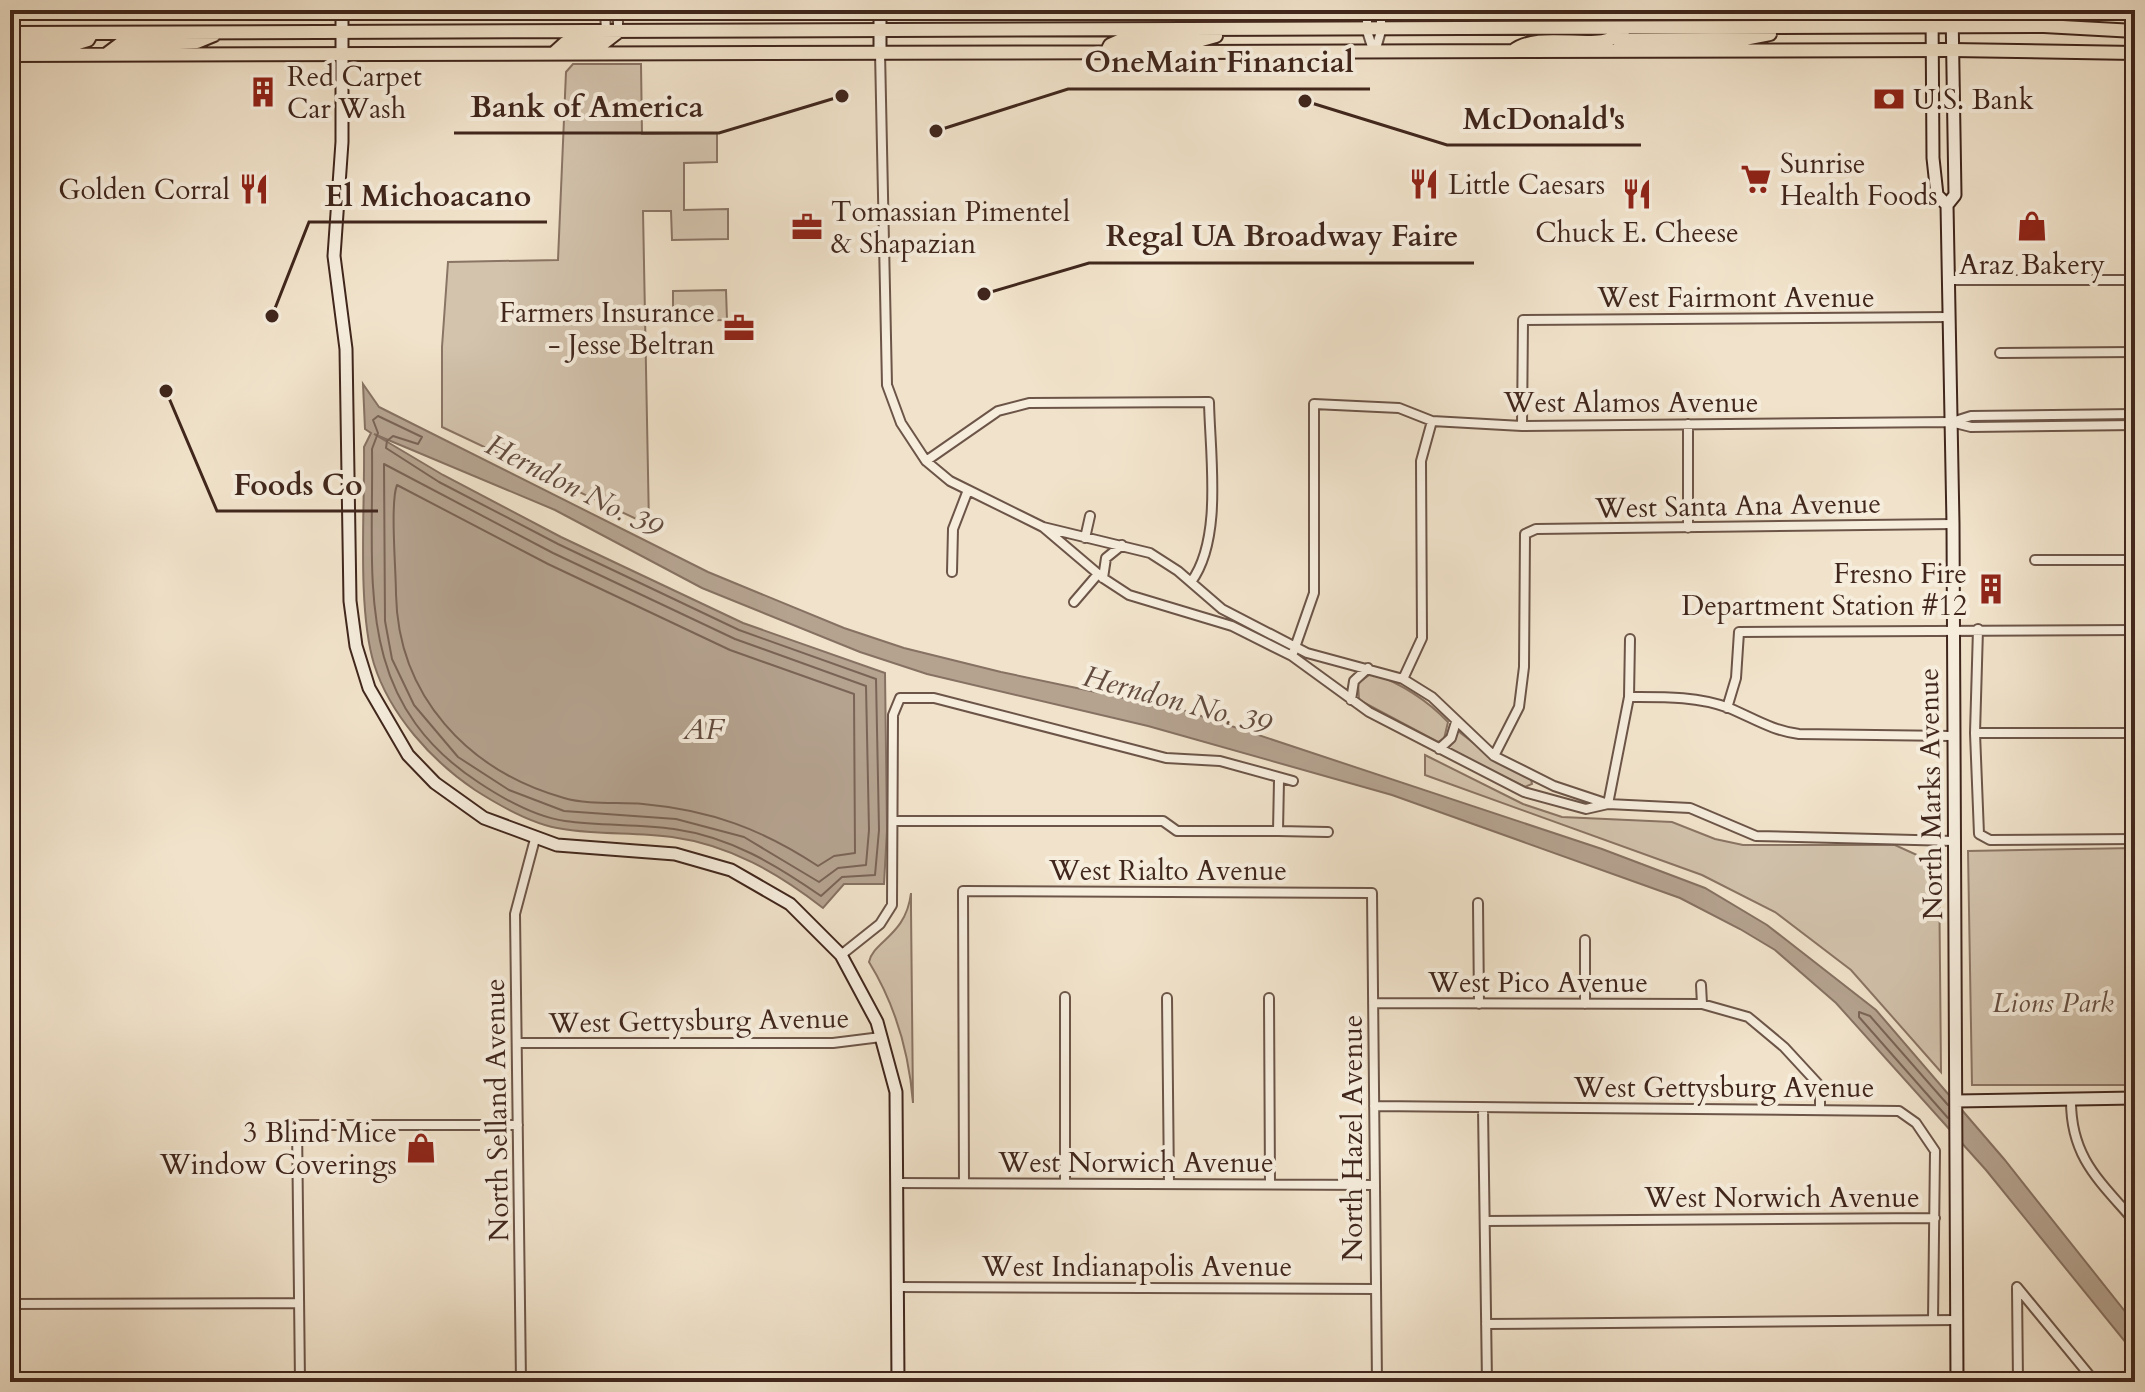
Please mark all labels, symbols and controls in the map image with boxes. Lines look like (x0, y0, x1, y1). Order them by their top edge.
callout: OneMain Financial (1068, 35, 1370, 89)
text: OneMain Financial (1084, 42, 1354, 83)
place label: Red Carpet Car Wash (287, 58, 422, 128)
building icon: Red Carpet Car Wash (246, 75, 280, 109)
callout: Bank of America (454, 79, 719, 133)
place label: U.S. Bank (1913, 81, 2034, 119)
bank icon: U.S. Bank (1872, 82, 1906, 116)
text: Bank of America (470, 87, 704, 128)
callout: McDonald's (1447, 91, 1641, 145)
text: McDonald's (1463, 99, 1625, 140)
place label: Sunrise Health Foods (1780, 145, 1938, 215)
supermarket icon: Sunrise Health Foods (1739, 162, 1773, 196)
place label: Little Caesars (1448, 166, 1605, 204)
restaurant icon: Little Caesars (1407, 167, 1441, 201)
callout: El Michoacano (309, 168, 547, 222)
place label: Golden Corral (58, 171, 230, 209)
restaurant icon: Golden Corral (237, 172, 271, 206)
text: El Michoacano (325, 176, 531, 217)
restaurant icon: Chuck E. Cheese (1620, 177, 1654, 211)
place label: Tomassian Pimentel & Shapazian (831, 193, 1070, 263)
callout: Regal UA Broadway Faire (1089, 209, 1474, 263)
shop icon: Araz Bakery (2015, 209, 2049, 243)
office icon: Tomassian Pimentel & Shapazian (790, 210, 824, 244)
place label: Chuck E. Cheese (1535, 214, 1739, 252)
text: Regal UA Broadway Faire (1106, 216, 1458, 257)
place label: Araz Bakery (1959, 246, 2105, 284)
street label: West Fairmont Avenue (1596, 279, 1875, 317)
place label: Farmers Insurance - Jesse Beltran (499, 294, 715, 364)
office icon: Farmers Insurance - Jesse Beltran (722, 311, 756, 345)
street label: West Alamos Avenue (1502, 384, 1759, 422)
water label: Herndon No. 39 (479, 424, 670, 549)
callout: Foods Co (217, 457, 378, 511)
text: Foods Co (234, 465, 362, 506)
street label: West Santa Ana Avenue (1594, 485, 1881, 528)
place label: Fresno Fire Department Station #12 (1682, 555, 1967, 625)
building icon: Fresno Fire Department Station #12 (1974, 572, 2008, 606)
water label: Herndon No. 39 (1078, 656, 1277, 746)
street label: North Marks Avenue (1910, 668, 1952, 920)
water label: AF (682, 709, 726, 750)
street label: West Rialto Avenue (1048, 852, 1287, 890)
street label: West Pico Avenue (1427, 964, 1648, 1002)
street label: North Selland Avenue (476, 978, 518, 1242)
park label: Lions Park (1992, 984, 2114, 1022)
street label: West Gettysburg Avenue (547, 999, 850, 1043)
street label: North Hazel Avenue (1334, 1014, 1372, 1262)
street label: West Gettysburg Avenue (1573, 1069, 1874, 1107)
place label: 3 Blind Mice Window Coverings (159, 1114, 397, 1184)
shop icon: 3 Blind Mice Window Coverings (404, 1131, 438, 1165)
street label: West Norwich Avenue (997, 1144, 1274, 1182)
street label: West Norwich Avenue (1643, 1179, 1920, 1217)
street label: West Indianapolis Avenue (981, 1248, 1292, 1286)

